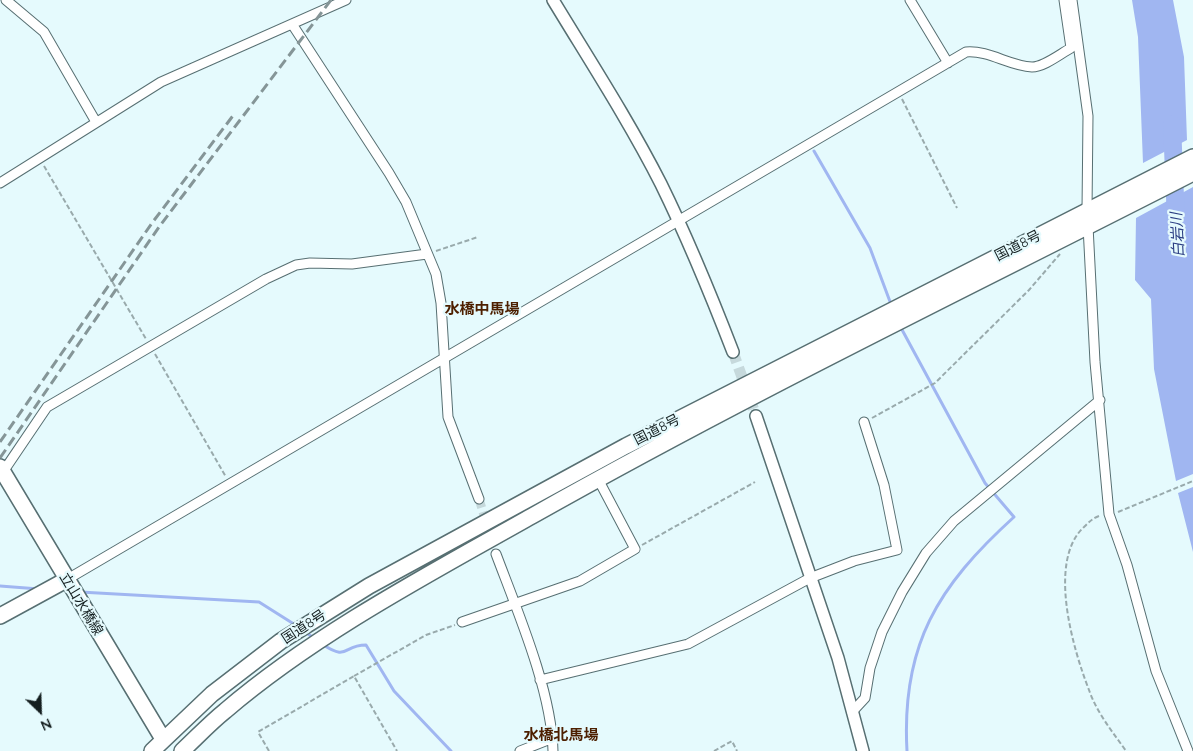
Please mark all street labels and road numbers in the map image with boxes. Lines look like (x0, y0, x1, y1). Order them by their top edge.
street label: 国道8号 (992, 227, 1044, 265)
street label: 国道8号 (631, 411, 683, 449)
street label: 立山水橋線 (56, 570, 106, 638)
street label: 国道8号 (279, 606, 329, 648)

